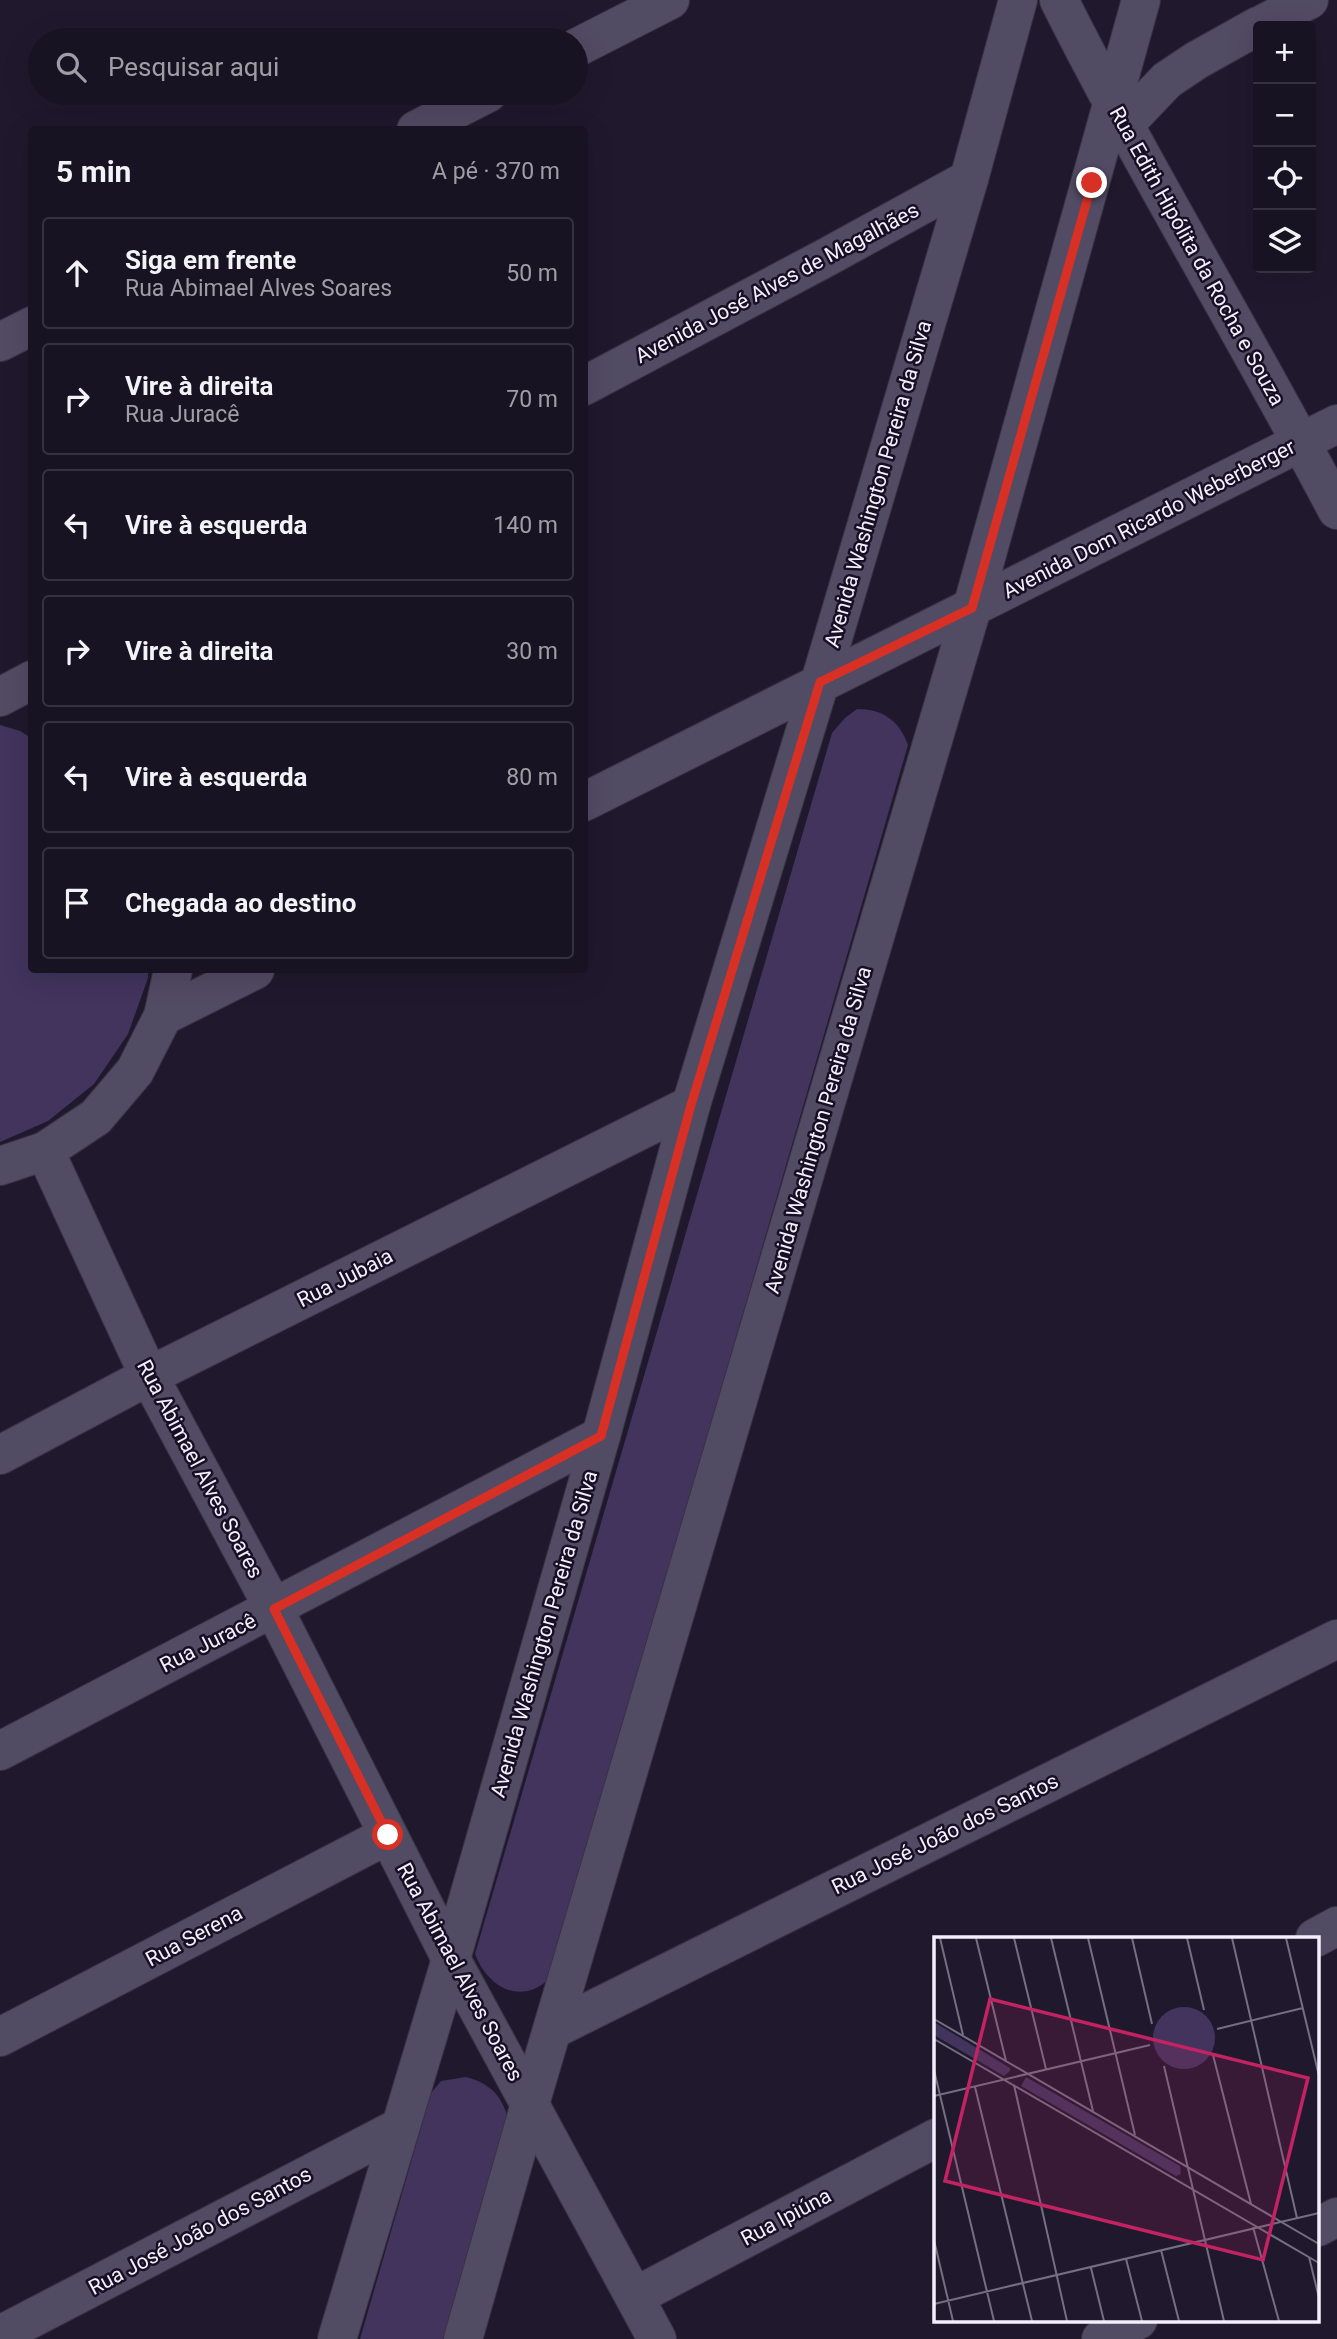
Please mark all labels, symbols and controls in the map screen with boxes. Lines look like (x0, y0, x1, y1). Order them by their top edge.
map controls (1253, 21, 1316, 273)
button: + (1253, 21, 1316, 84)
search box (28, 28, 588, 105)
icon: search (52, 48, 90, 86)
text: Pesquisar aqui (108, 52, 279, 82)
button: − (1253, 84, 1316, 147)
street label: Rua Edith Hipólita da Rocha e Souza (1105, 102, 1289, 410)
button: locate (1253, 147, 1316, 210)
text: 5 min (56, 154, 131, 189)
text: A pé · 370 m (432, 158, 560, 185)
route end (1076, 167, 1107, 198)
street label: Avenida José Alves de Magalhães (631, 198, 923, 368)
button: layers (1253, 210, 1316, 273)
text: Siga em frente (125, 245, 296, 275)
icon: ahead (58, 254, 96, 292)
text: 50 m (506, 260, 558, 287)
text: Rua Abimael Alves Soares (125, 275, 392, 302)
street label: Avenida Washington Pereira da Silva (820, 318, 936, 650)
text: Vire à direita (125, 371, 273, 401)
icon: right (58, 380, 96, 418)
text: 70 m (506, 386, 558, 413)
text: Rua Juracê (125, 401, 240, 428)
street label: Avenida Dom Ricardo Weberberger (999, 435, 1299, 603)
icon: left (58, 506, 96, 544)
text: Vire à esquerda (125, 510, 308, 540)
text: 140 m (493, 512, 558, 539)
icon: right (58, 632, 96, 670)
text: Vire à direita (125, 636, 273, 666)
text: 30 m (506, 638, 558, 665)
icon: left (58, 758, 96, 796)
text: Vire à esquerda (125, 762, 308, 792)
text: 80 m (506, 764, 558, 791)
icon: arrive (58, 884, 96, 922)
text: Chegada ao destino (125, 888, 356, 918)
street label: Avenida Washington Pereira da Silva (760, 964, 876, 1296)
street label: Rua Jubaia (293, 1244, 397, 1312)
street label: Rua Abimael Alves Soares (132, 1356, 268, 1582)
street label: Avenida Washington Pereira da Silva (486, 1468, 602, 1800)
street label: Rua Juracê (156, 1609, 260, 1677)
street label: Rua José João dos Santos (828, 1769, 1062, 1899)
route start (372, 1819, 403, 1850)
street label: Rua Abimael Alves Soares (392, 1859, 528, 2085)
street label: Rua Serena (142, 1901, 246, 1971)
inset map (934, 1937, 1320, 2322)
street label: Rua José João dos Santos (84, 2162, 316, 2300)
street label: Rua Ipiúna (737, 2183, 835, 2251)

